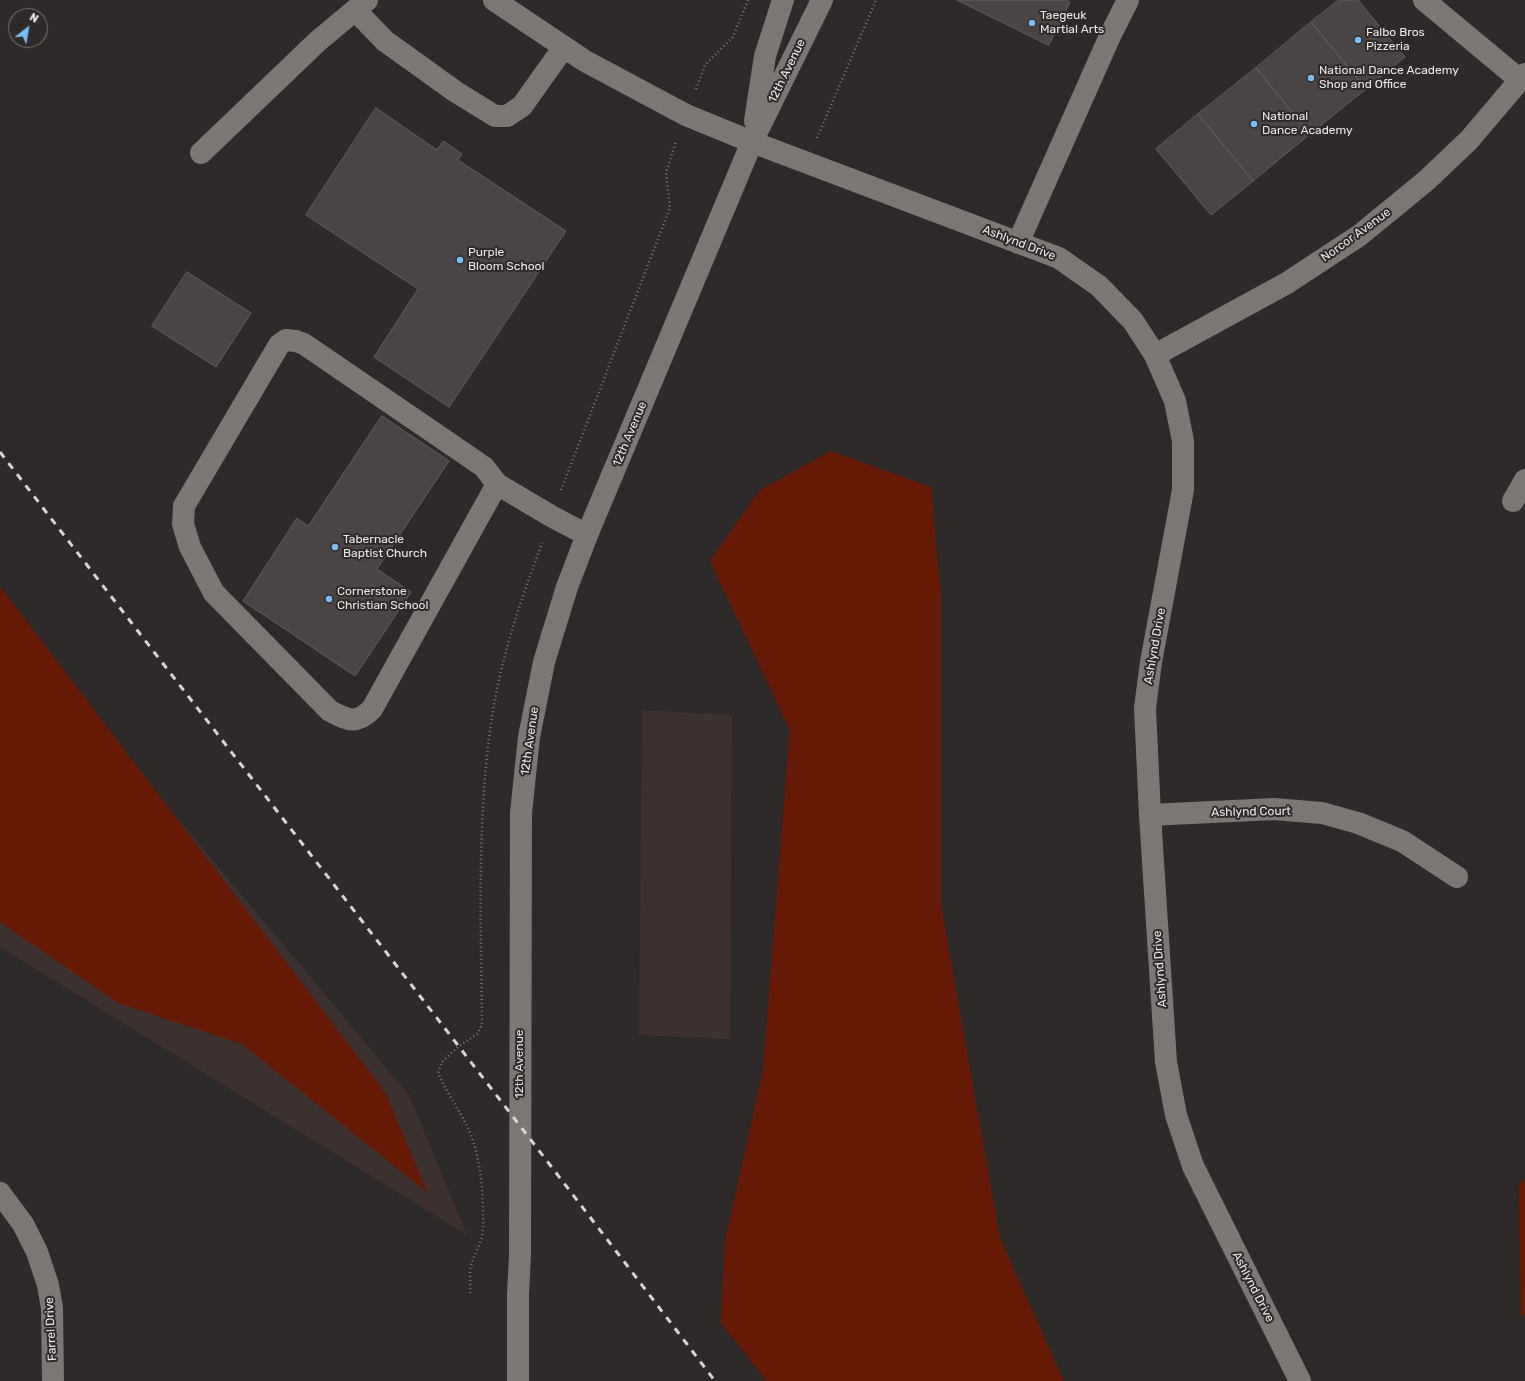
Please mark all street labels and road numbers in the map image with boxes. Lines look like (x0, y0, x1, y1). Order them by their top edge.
street label: 12th Avenue (765, 37, 809, 105)
street label: Norcor Avenue (1318, 205, 1394, 265)
street label: Ashlynd Drive (980, 222, 1058, 264)
street label: 12th Avenue (610, 399, 650, 469)
street label: Ashlynd Drive (1141, 607, 1169, 685)
street label: 12th Avenue (518, 706, 542, 776)
street label: Ashlynd Court (1211, 804, 1291, 820)
street label: Ashlynd Drive (1150, 930, 1170, 1008)
street label: 12th Avenue (513, 1029, 527, 1099)
street label: Ashlynd Drive (1229, 1249, 1277, 1325)
street label: Farrel Drive (42, 1297, 60, 1361)

